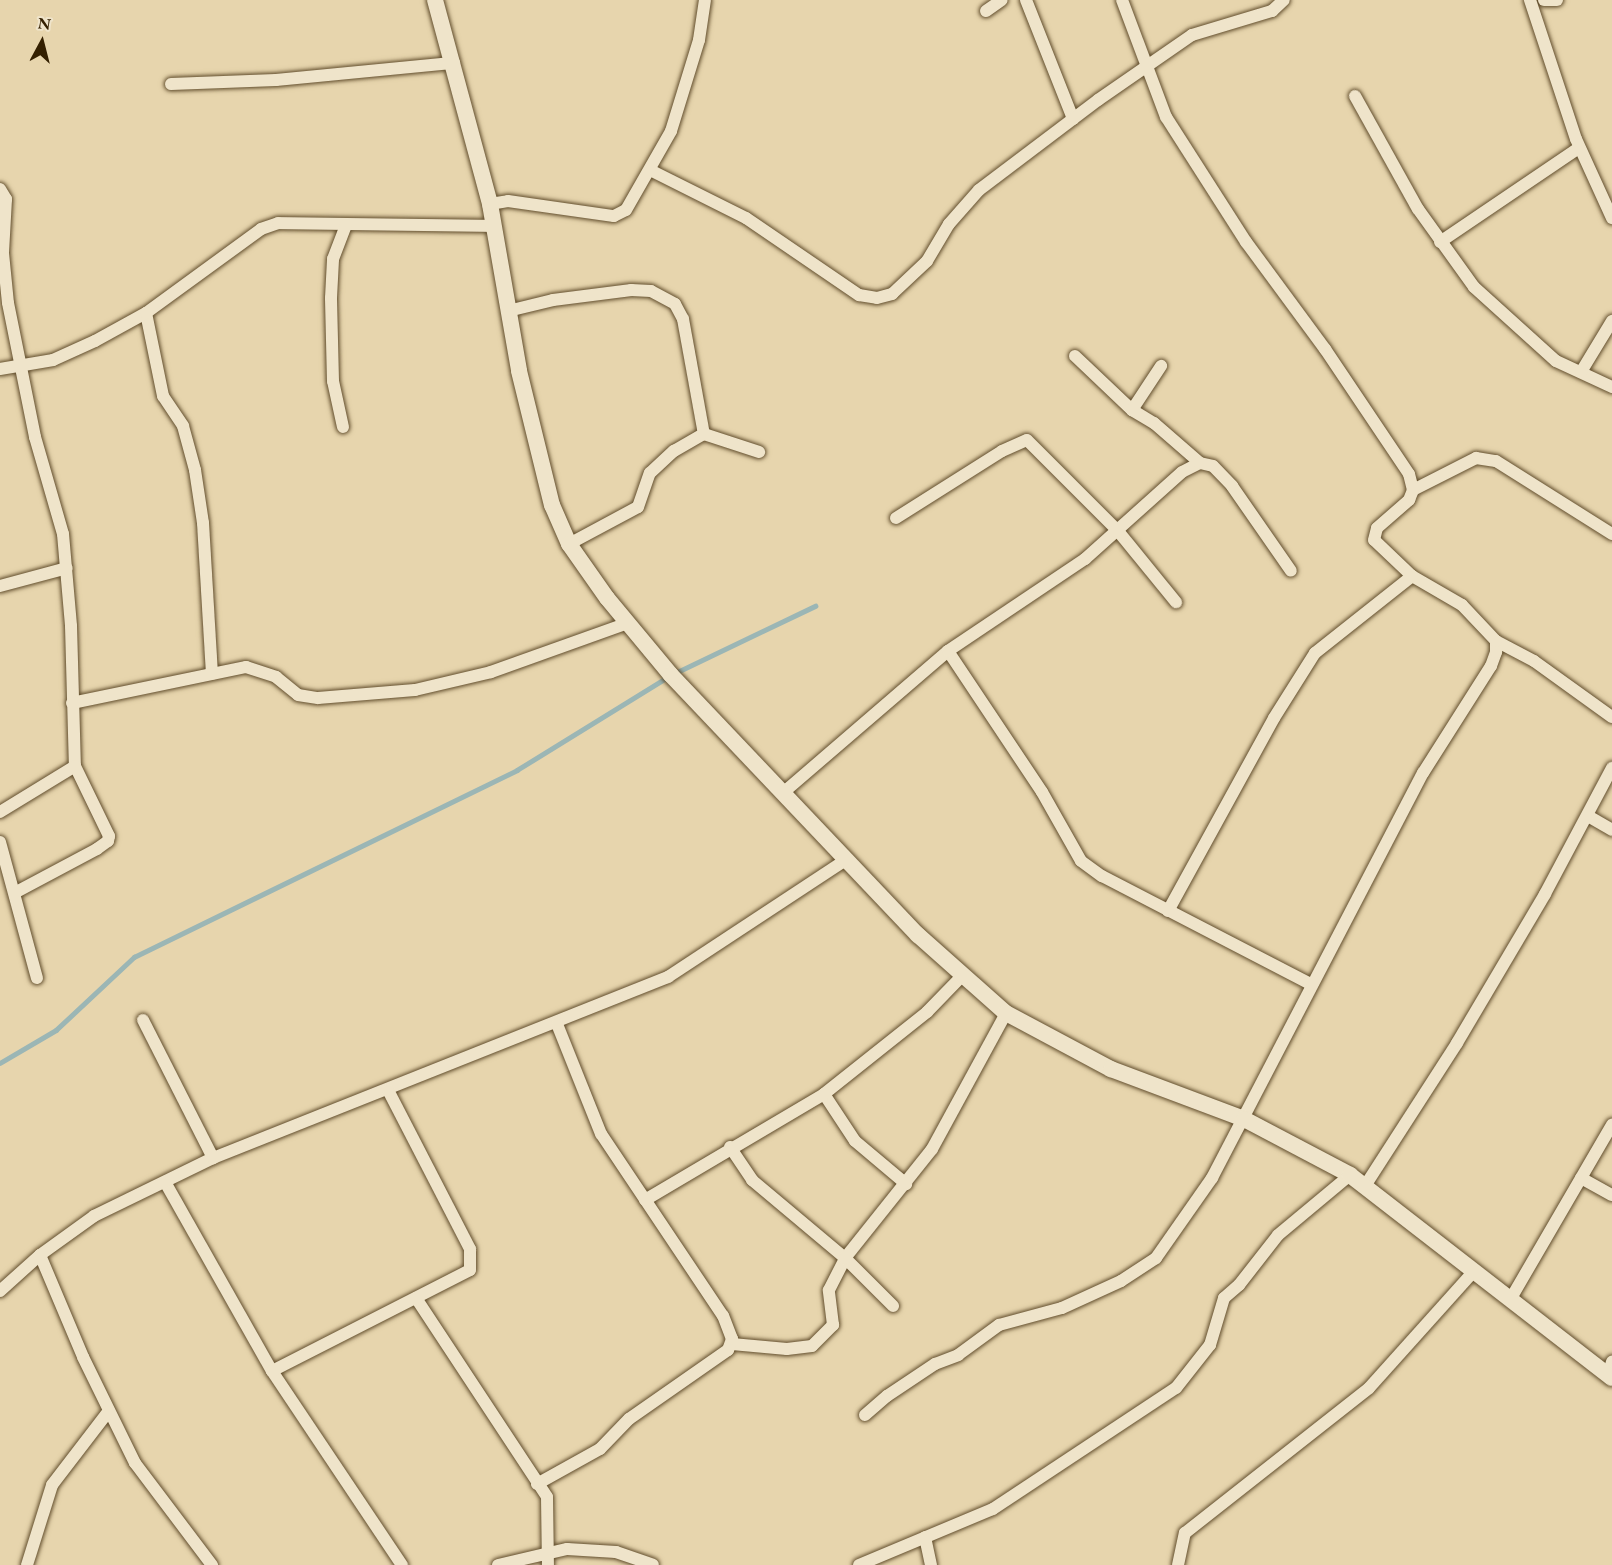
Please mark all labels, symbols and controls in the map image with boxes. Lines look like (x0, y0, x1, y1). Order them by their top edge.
north arrow (12, 12, 72, 72)
text: N (37, 12, 52, 35)

